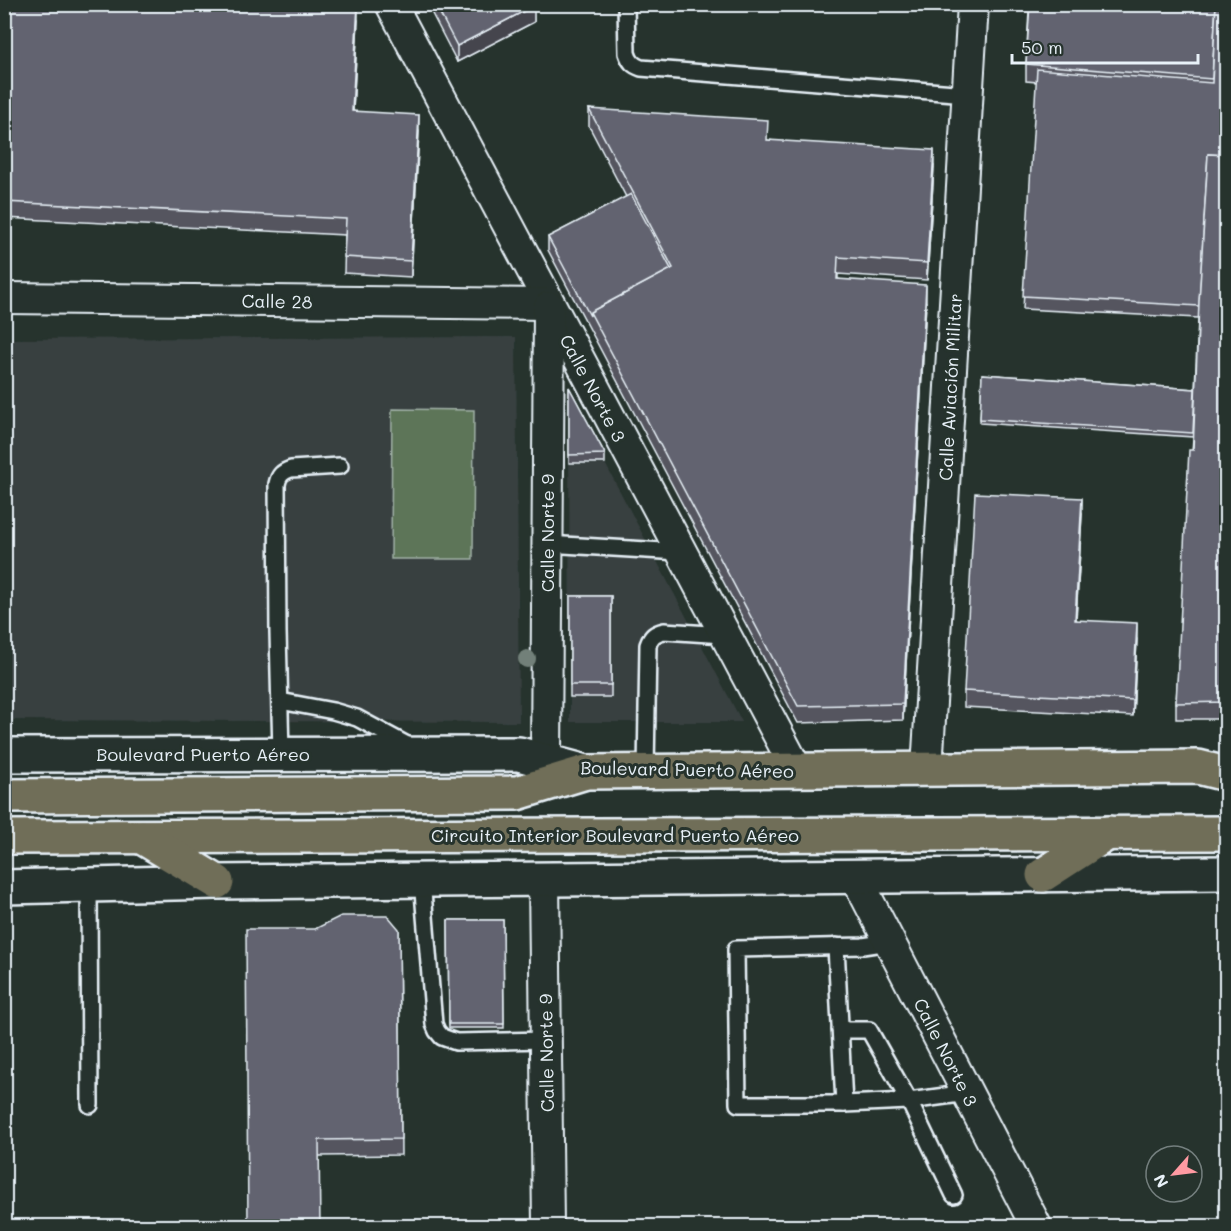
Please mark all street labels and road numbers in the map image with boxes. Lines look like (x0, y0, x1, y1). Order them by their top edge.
street label: Calle 28 (241, 288, 313, 314)
street label: Calle Aviación Militar (933, 293, 967, 481)
street label: Calle Norte 3 (555, 330, 631, 446)
street label: Calle Norte 9 (535, 473, 559, 592)
street label: Boulevard Puerto Aéreo (96, 742, 310, 766)
street label: Boulevard Puerto Aéreo (580, 755, 794, 783)
street label: Circuito Interior Boulevard Puerto Aéreo (431, 823, 799, 847)
street label: Calle Norte 9 (533, 993, 559, 1112)
street label: Calle Norte 3 (908, 994, 984, 1110)

